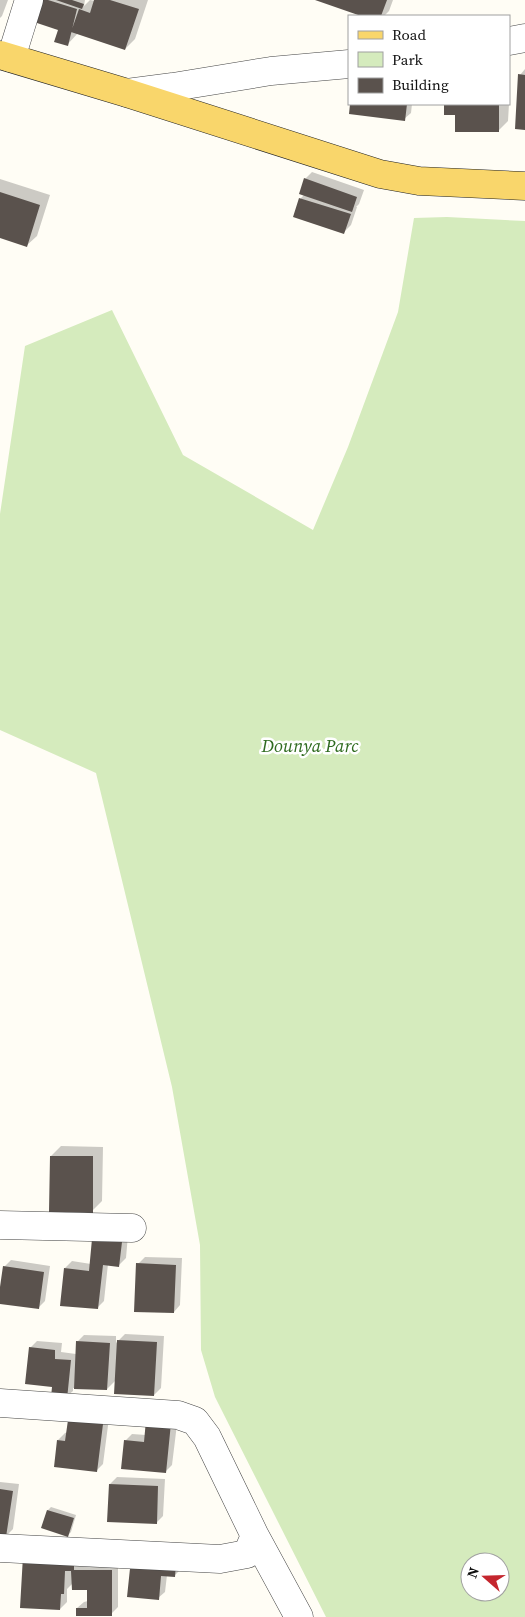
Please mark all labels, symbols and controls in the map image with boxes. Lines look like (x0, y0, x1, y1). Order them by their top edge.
legend (348, 15, 510, 105)
text: Road (392, 24, 426, 45)
text: Park (392, 49, 424, 70)
text: Building (392, 74, 449, 95)
park label: Dounya Parc (260, 733, 359, 758)
north arrow (460, 1552, 510, 1602)
text: N (462, 1564, 484, 1581)

